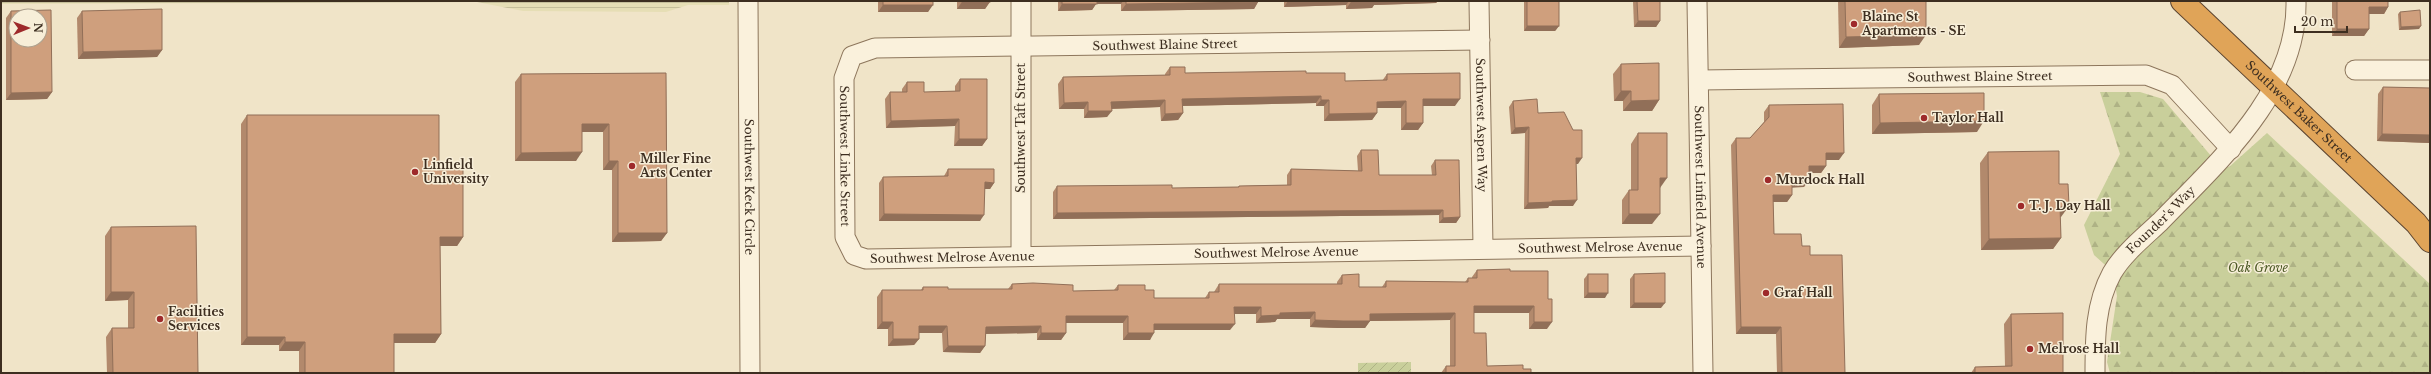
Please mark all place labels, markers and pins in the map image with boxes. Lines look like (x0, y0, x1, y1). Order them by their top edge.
place label: Blaine St Apartments - SE (1861, 9, 1966, 38)
marker: Blaine St Apartments - SE (1849, 19, 1859, 29)
place label: Taylor Hall (1932, 110, 2004, 125)
marker: Taylor Hall (1919, 113, 1929, 123)
place label: Miller Fine Arts Center (639, 151, 712, 180)
place label: Linfield University (423, 157, 489, 186)
marker: Miller Fine Arts Center (627, 161, 637, 171)
marker: Linfield University (410, 167, 420, 177)
place label: Murdock Hall (1776, 172, 1865, 187)
marker: Murdock Hall (1763, 175, 1773, 185)
place label: T. J. Day Hall (2029, 198, 2111, 213)
marker: T. J. Day Hall (2016, 201, 2026, 211)
place label: Graf Hall (1774, 285, 1833, 300)
marker: Graf Hall (1761, 288, 1771, 298)
place label: Facilities Services (168, 304, 224, 333)
marker: Facilities Services (155, 314, 165, 324)
place label: Melrose Hall (2038, 341, 2120, 356)
marker: Melrose Hall (2025, 344, 2035, 354)

